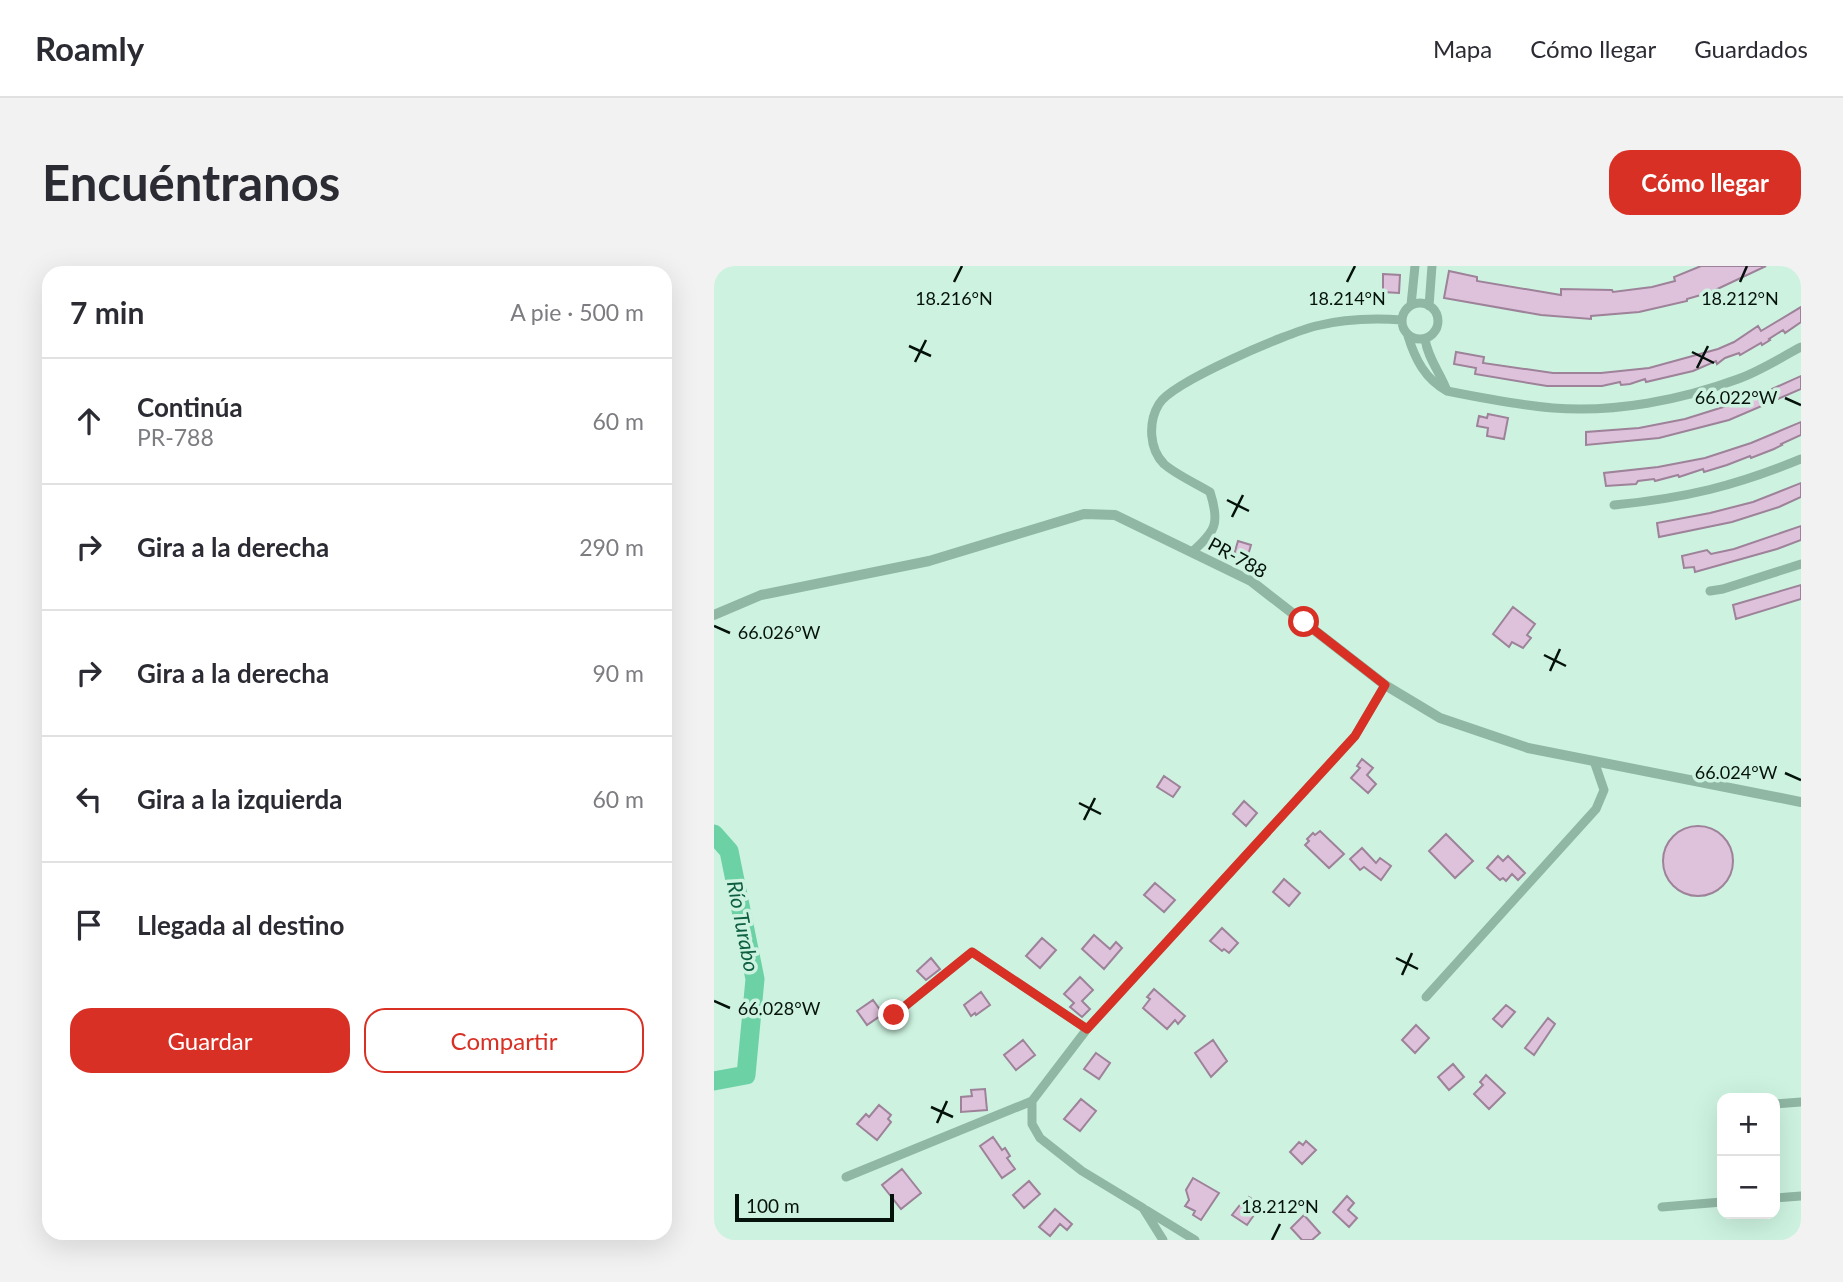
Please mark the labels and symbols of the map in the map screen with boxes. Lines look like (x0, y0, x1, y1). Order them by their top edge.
text: 18.216°N (915, 287, 993, 309)
text: 18.214°N (1308, 287, 1386, 309)
text: 18.212°N (1701, 287, 1779, 309)
text: 66.022°W (1695, 386, 1778, 408)
street label: PR-788 (1205, 532, 1271, 582)
route start (1288, 606, 1319, 637)
text: 66.026°W (738, 621, 821, 643)
text: 66.024°W (1695, 761, 1778, 783)
water label: Río Turabo (723, 878, 765, 974)
text: 66.028°W (738, 997, 821, 1019)
route end (878, 999, 909, 1030)
scale bar (735, 1191, 894, 1223)
text: 18.212°N (1241, 1195, 1319, 1217)

